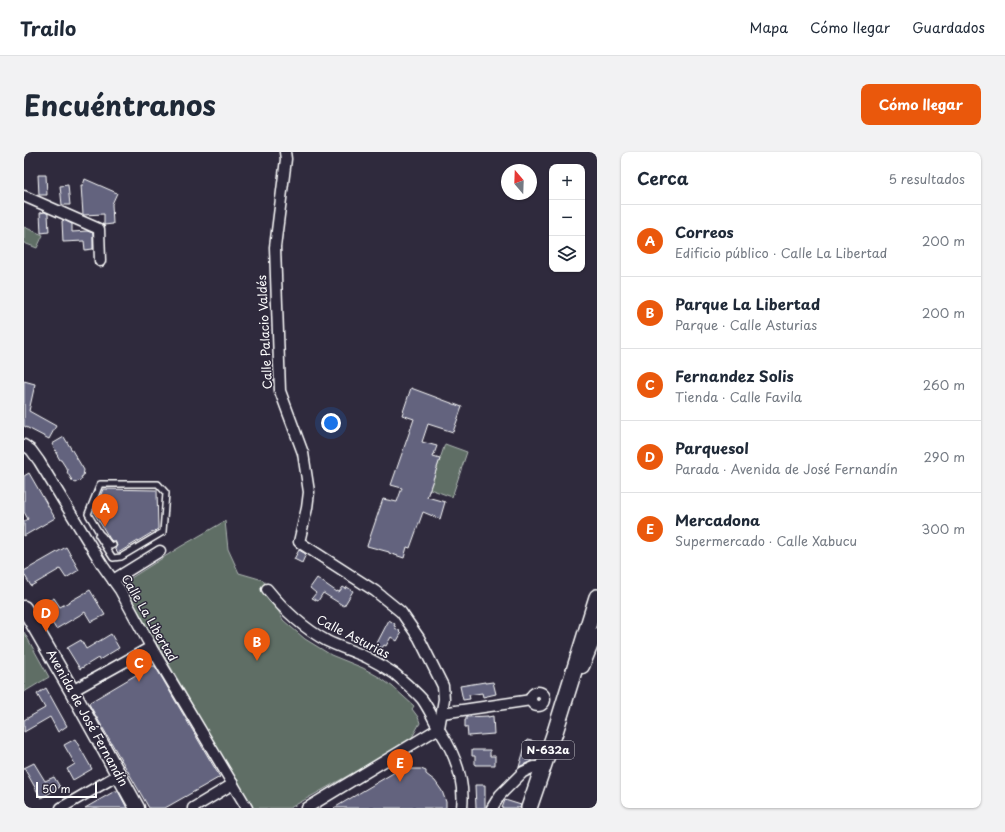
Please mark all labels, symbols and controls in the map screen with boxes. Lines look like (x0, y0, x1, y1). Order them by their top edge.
text: Trailo (20, 14, 76, 42)
text: Mapa (750, 17, 788, 38)
text: Cómo llegar (810, 17, 890, 38)
text: Guardados (912, 17, 985, 38)
text: Encuéntranos (24, 83, 216, 126)
button: Cómo llegar (861, 84, 981, 125)
north arrow (501, 164, 537, 200)
map controls (549, 164, 585, 272)
button: + (549, 164, 585, 200)
text: Cerca (637, 165, 688, 191)
text: 5 resultados (888, 169, 965, 188)
button: − (549, 200, 585, 236)
text: Correos (675, 220, 734, 243)
text: A (645, 231, 655, 250)
text: 200 m (922, 231, 965, 250)
button: layers (549, 236, 585, 272)
text: Edificio público · Calle La Libertad (675, 243, 887, 262)
street label: Calle Palacio Valdés (252, 274, 276, 390)
text: Parque La Libertad (675, 292, 820, 315)
text: B (646, 303, 654, 322)
text: 200 m (922, 303, 965, 322)
text: Parque · Calle Asturias (675, 315, 817, 334)
text: Fernandez Solis (675, 364, 794, 387)
text: C (645, 375, 655, 394)
text: 260 m (923, 375, 965, 394)
text: Tienda · Calle Favila (675, 387, 802, 406)
your location (321, 413, 341, 433)
text: Parquesol (675, 436, 749, 459)
text: D (645, 447, 655, 466)
text: 290 m (924, 447, 965, 466)
text: Parada · Avenida de José Fernandín (675, 459, 898, 478)
pin: A (92, 494, 118, 527)
text: Mercadona (675, 508, 760, 531)
text: E (646, 519, 654, 538)
text: 300 m (921, 519, 965, 538)
text: Supermercado · Calle Xabucu (675, 531, 857, 550)
street label: Calle La Libertad (118, 571, 180, 665)
pin: D (33, 599, 59, 632)
street label: Calle Asturias (314, 610, 394, 663)
pin: B (244, 628, 270, 661)
street label: Avenida de José Fernandín (43, 646, 133, 789)
pin: C (126, 649, 152, 682)
road number: N-632a (522, 741, 574, 759)
pin: E (387, 749, 413, 782)
scale bar (36, 780, 97, 799)
text: 50 m (42, 780, 71, 797)

